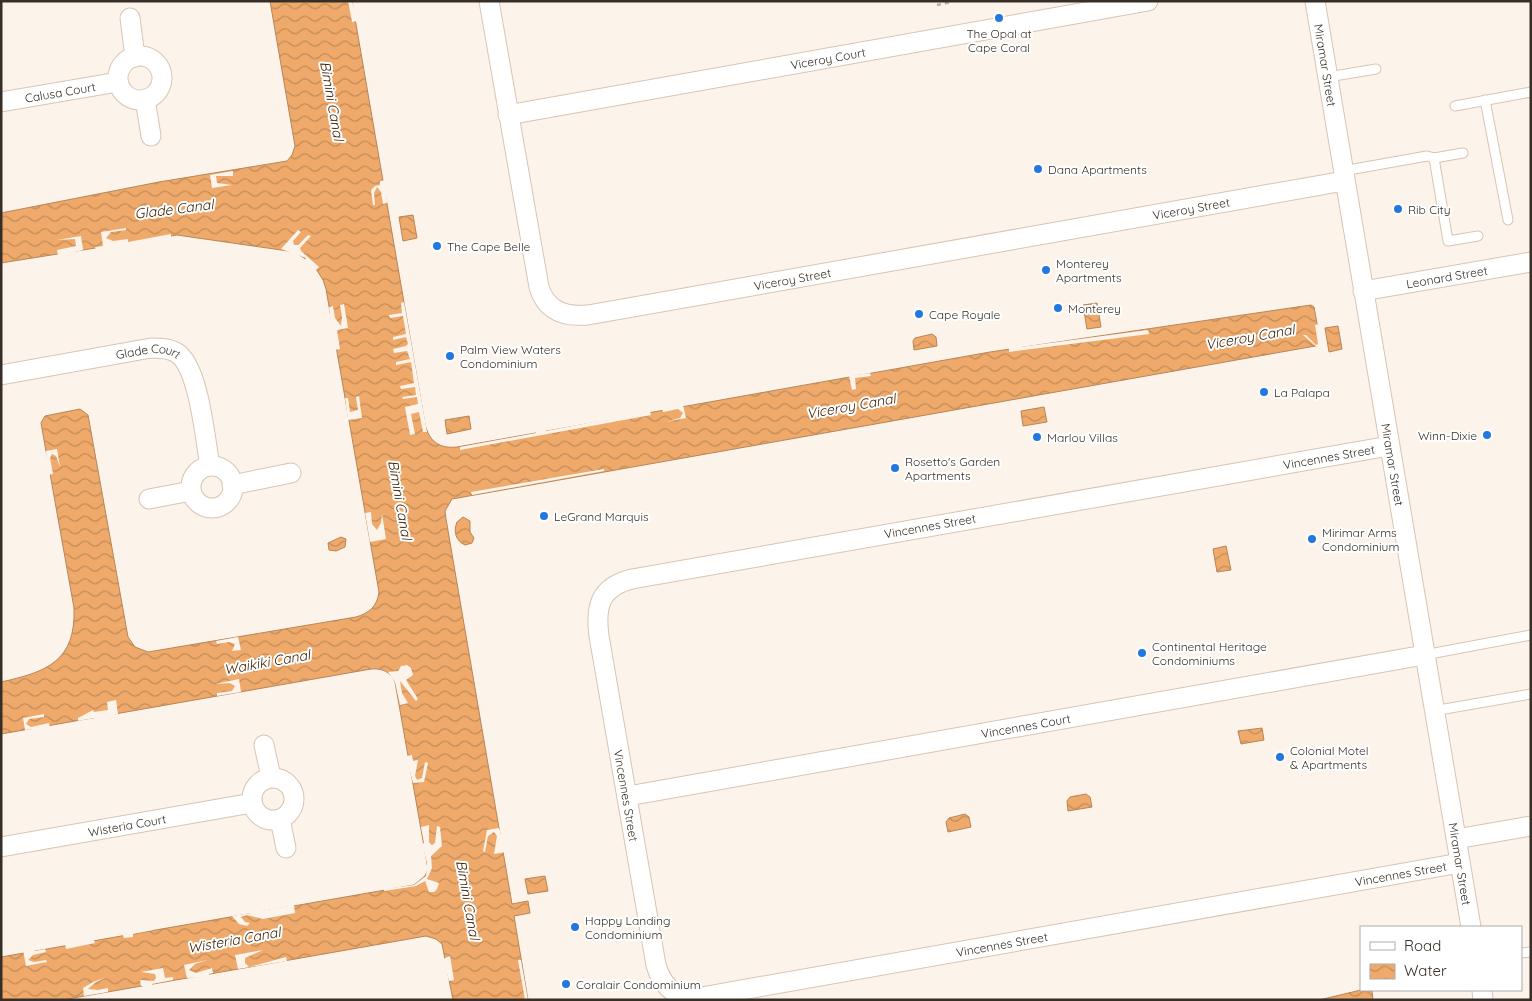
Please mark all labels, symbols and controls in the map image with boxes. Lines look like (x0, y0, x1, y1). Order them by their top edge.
marker: The Opal at Cape Coral (993, 12, 1005, 24)
street label: Miramar Street (1311, 23, 1340, 107)
place label: The Opal at Cape Coral (966, 26, 1032, 55)
street label: Viceroy Court (789, 44, 867, 72)
water label: Bimini Canal (316, 60, 348, 144)
street label: Calusa Court (24, 78, 97, 105)
place label: Dana Apartments (1048, 162, 1147, 177)
marker: Dana Apartments (1032, 163, 1044, 175)
street label: Viceroy Street (1151, 194, 1231, 222)
water label: Glade Canal (134, 195, 216, 223)
place label: Rib City (1408, 202, 1450, 217)
marker: Rib City (1392, 203, 1404, 215)
place label: The Cape Belle (447, 239, 531, 254)
marker: The Cape Belle (431, 240, 443, 252)
place label: Monterey Apartments (1056, 256, 1122, 285)
street label: Leonard Street (1405, 262, 1489, 291)
marker: Monterey Apartments (1040, 264, 1052, 276)
street label: Viceroy Street (753, 265, 832, 293)
place label: Monterey (1068, 301, 1121, 316)
marker: Monterey (1052, 302, 1064, 314)
place label: Cape Royale (929, 307, 1000, 322)
marker: Cape Royale (913, 308, 925, 320)
water label: Viceroy Canal (1204, 320, 1298, 354)
street label: Glade Court (115, 340, 185, 362)
place label: Palm View Waters Condominium (460, 342, 561, 371)
marker: Palm View Waters Condominium (444, 350, 456, 362)
place label: La Palapa (1274, 385, 1330, 400)
marker: La Palapa (1258, 386, 1270, 398)
water label: Viceroy Canal (805, 389, 899, 423)
street label: Miramar Street (1379, 422, 1407, 507)
place label: Winn-Dixie (1418, 428, 1477, 443)
marker: Winn-Dixie (1481, 429, 1493, 441)
place label: Marlou Villas (1047, 430, 1118, 445)
marker: Marlou Villas (1031, 431, 1043, 443)
street label: Vincennes Street (1282, 442, 1376, 472)
place label: Rosetto's Garden Apartments (905, 454, 1000, 483)
water label: Bimini Canal (384, 459, 416, 543)
marker: Rosetto's Garden Apartments (889, 462, 901, 474)
place label: LeGrand Marquis (554, 509, 649, 524)
marker: LeGrand Marquis (538, 510, 550, 522)
street label: Vincennes Street (883, 511, 977, 541)
place label: Mirimar Arms Condominium (1322, 525, 1399, 554)
marker: Mirimar Arms Condominium (1306, 533, 1318, 545)
place label: Continental Heritage Condominiums (1152, 639, 1267, 668)
water label: Waikiki Canal (223, 645, 313, 678)
marker: Continental Heritage Condominiums (1136, 647, 1148, 659)
street label: Vincennes Court (980, 710, 1072, 741)
place label: Colonial Motel & Apartments (1290, 743, 1369, 772)
street label: Vincennes Street (611, 748, 642, 842)
marker: Colonial Motel & Apartments (1274, 751, 1286, 763)
street label: Wisteria Court (87, 811, 167, 839)
street label: Miramar Street (1446, 822, 1475, 906)
street label: Vincennes Street (1354, 858, 1448, 889)
water label: Bimini Canal (452, 859, 484, 943)
place label: Happy Landing Condominium (585, 913, 670, 942)
marker: Happy Landing Condominium (569, 921, 581, 933)
water label: Wisteria Canal (186, 923, 283, 957)
legend (1360, 926, 1522, 991)
street label: Vincennes Street (955, 928, 1049, 959)
text: Road (1404, 936, 1441, 955)
text: Water (1404, 961, 1447, 980)
place label: Coralair Condominium (576, 977, 701, 992)
marker: Coralair Condominium (560, 978, 572, 990)

